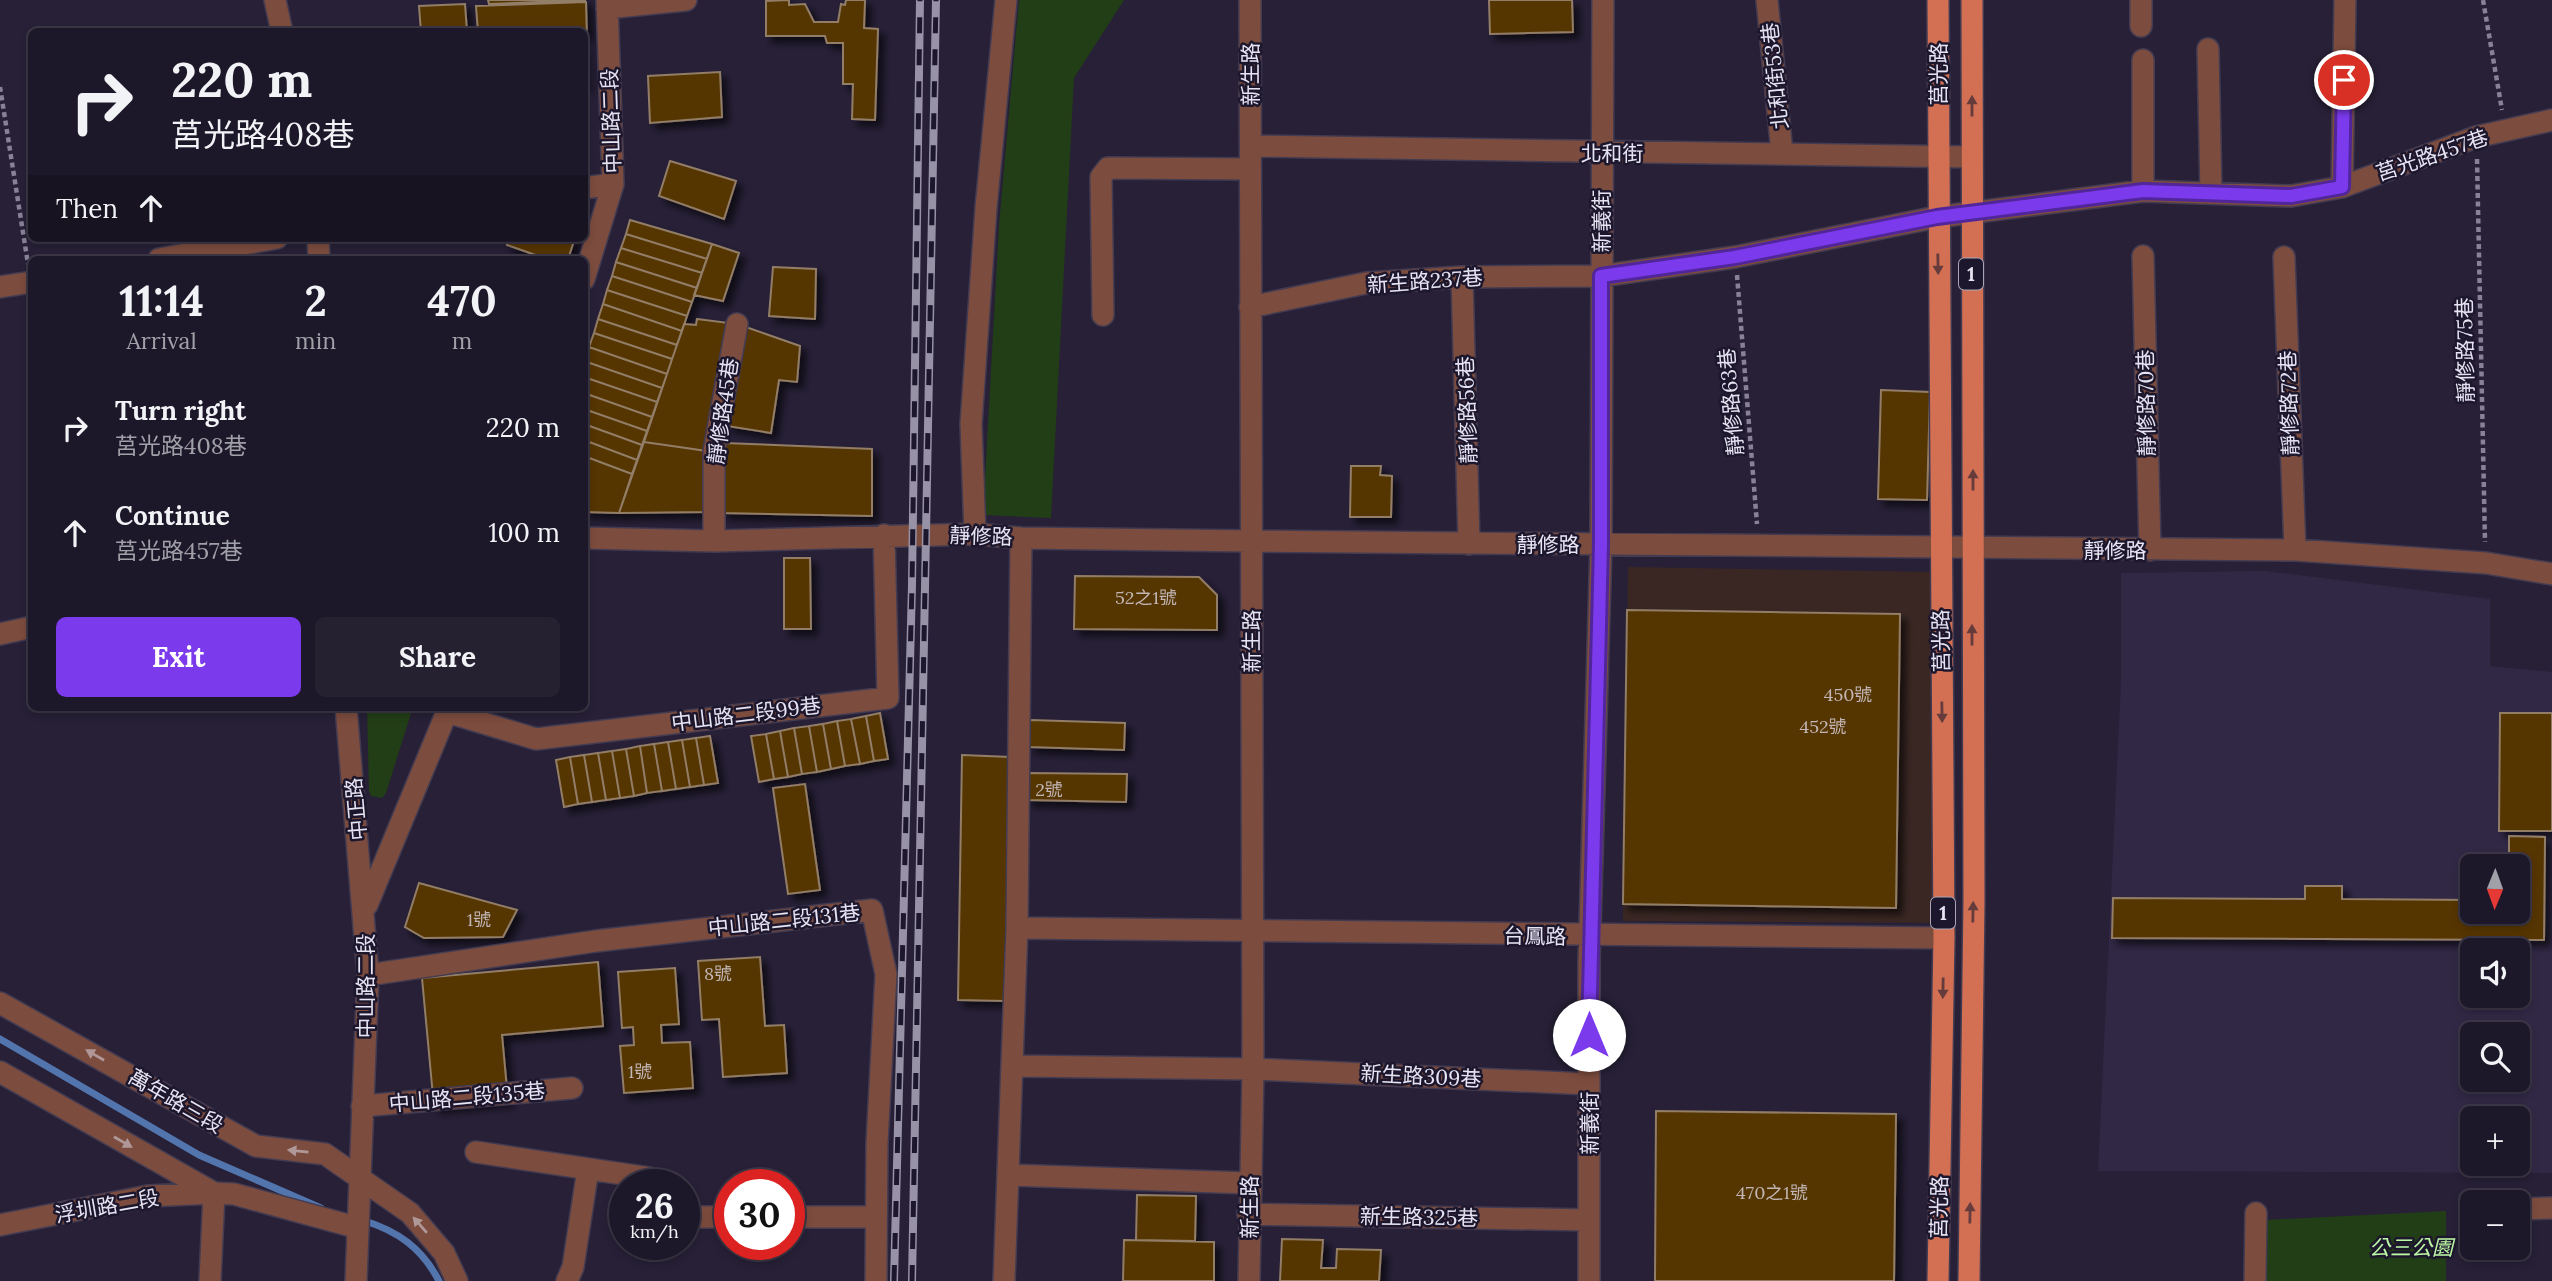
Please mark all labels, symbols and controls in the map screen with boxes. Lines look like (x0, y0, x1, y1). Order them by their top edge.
street label: 北和街53巷 (1756, 21, 1794, 131)
street label: 新生路 (1237, 43, 1264, 106)
street label: 莒光路 (1925, 43, 1952, 106)
text: 220 m (171, 48, 312, 110)
pin (2314, 50, 2374, 110)
icon: right (56, 56, 147, 147)
icon: arrive (2325, 61, 2363, 99)
street label: 中山路二段 (596, 68, 626, 174)
one-way arrow (1966, 94, 1978, 116)
text: 莒光路408巷 (171, 114, 354, 155)
street label: 莒光路457巷 (2373, 123, 2491, 187)
street label: 北和街 (1581, 140, 1644, 167)
icon: ahead (132, 189, 170, 227)
street label: 新義街 (1588, 190, 1615, 253)
text: Then (56, 192, 118, 225)
one-way arrow (1932, 253, 1944, 275)
road number: 1 (1959, 258, 1983, 290)
street label: 新生路237巷 (1366, 263, 1484, 299)
text: 11:14 (119, 274, 204, 328)
text: 2 (304, 274, 327, 328)
text: 470 (427, 274, 497, 328)
street label: 靜修路75巷 (2451, 297, 2479, 403)
text: Arrival (126, 326, 197, 355)
text: min (295, 326, 336, 355)
text: m (452, 326, 472, 355)
street label: 靜修路63巷 (1713, 347, 1749, 457)
street label: 靜修路70巷 (2132, 349, 2160, 457)
street label: 靜修路72巷 (2274, 350, 2304, 456)
street label: 靜修路45巷 (702, 356, 744, 466)
street label: 靜修路56巷 (1452, 356, 1482, 464)
text: Turn right (115, 394, 246, 427)
icon: right (56, 409, 94, 447)
text: 220 m (486, 411, 560, 444)
text: 莒光路408巷 (115, 431, 247, 460)
one-way arrow (1967, 469, 1979, 491)
text: Continue (115, 499, 230, 532)
icon: ahead (56, 514, 94, 552)
text: 100 m (488, 516, 560, 549)
street label: 靜修路 (949, 521, 1013, 551)
street label: 靜修路 (1517, 531, 1580, 558)
text: 莒光路457巷 (115, 536, 243, 565)
street label: 靜修路 (2084, 537, 2147, 564)
house number: 52之1號 (1115, 586, 1177, 609)
street label: 莒光路 (1927, 609, 1955, 673)
street label: 新生路 (1238, 610, 1265, 673)
button: Exit (56, 617, 301, 697)
button: Share (315, 617, 560, 697)
one-way arrow (1967, 624, 1978, 646)
house number: 450號 (1824, 683, 1872, 706)
street label: 中山路二段99巷 (670, 691, 822, 737)
one-way arrow (1936, 701, 1947, 723)
house number: 452號 (1799, 715, 1847, 738)
street label: 中正路 (340, 776, 372, 842)
house number: 2號 (1035, 778, 1063, 801)
north arrow (2460, 854, 2530, 924)
map controls (2460, 854, 2530, 1260)
road number: 1 (1931, 897, 1955, 928)
street label: 中山路二段131巷 (707, 899, 861, 941)
one-way arrow (1968, 901, 1979, 923)
house number: 1號 (467, 908, 491, 931)
street label: 台鳳路 (1503, 922, 1567, 950)
street label: 中山路二段 (352, 934, 379, 1039)
button: sound (2460, 938, 2530, 1008)
house number: 8號 (704, 962, 732, 985)
one-way arrow (1937, 978, 1949, 1000)
position arrow (1552, 998, 1626, 1072)
button: search (2460, 1022, 2530, 1092)
one-way arrow (85, 1049, 105, 1061)
street label: 新生路309巷 (1360, 1059, 1482, 1093)
house number: 1號 (628, 1060, 652, 1083)
street label: 萬年路三段 (124, 1063, 228, 1139)
street label: 中山路二段135巷 (388, 1077, 546, 1117)
street label: 新義街 (1576, 1092, 1603, 1155)
button: + (2460, 1106, 2530, 1176)
one-way arrow (114, 1136, 133, 1148)
one-way arrow (287, 1145, 309, 1156)
speed limit sign: 30 (714, 1169, 805, 1260)
street label: 莒光路 (1925, 1175, 1953, 1239)
street label: 新生路 (1236, 1176, 1263, 1239)
house number: 470之1號 (1736, 1181, 1808, 1204)
text: 26 (635, 1183, 674, 1228)
street label: 浮圳路二段 (53, 1184, 161, 1228)
button: − (2460, 1190, 2530, 1260)
street label: 新生路325巷 (1360, 1202, 1478, 1232)
one-way arrow (1964, 1202, 1976, 1224)
one-way arrow (413, 1216, 428, 1233)
text: km/h (630, 1220, 679, 1243)
park label: 公三公園 (2369, 1234, 2456, 1261)

